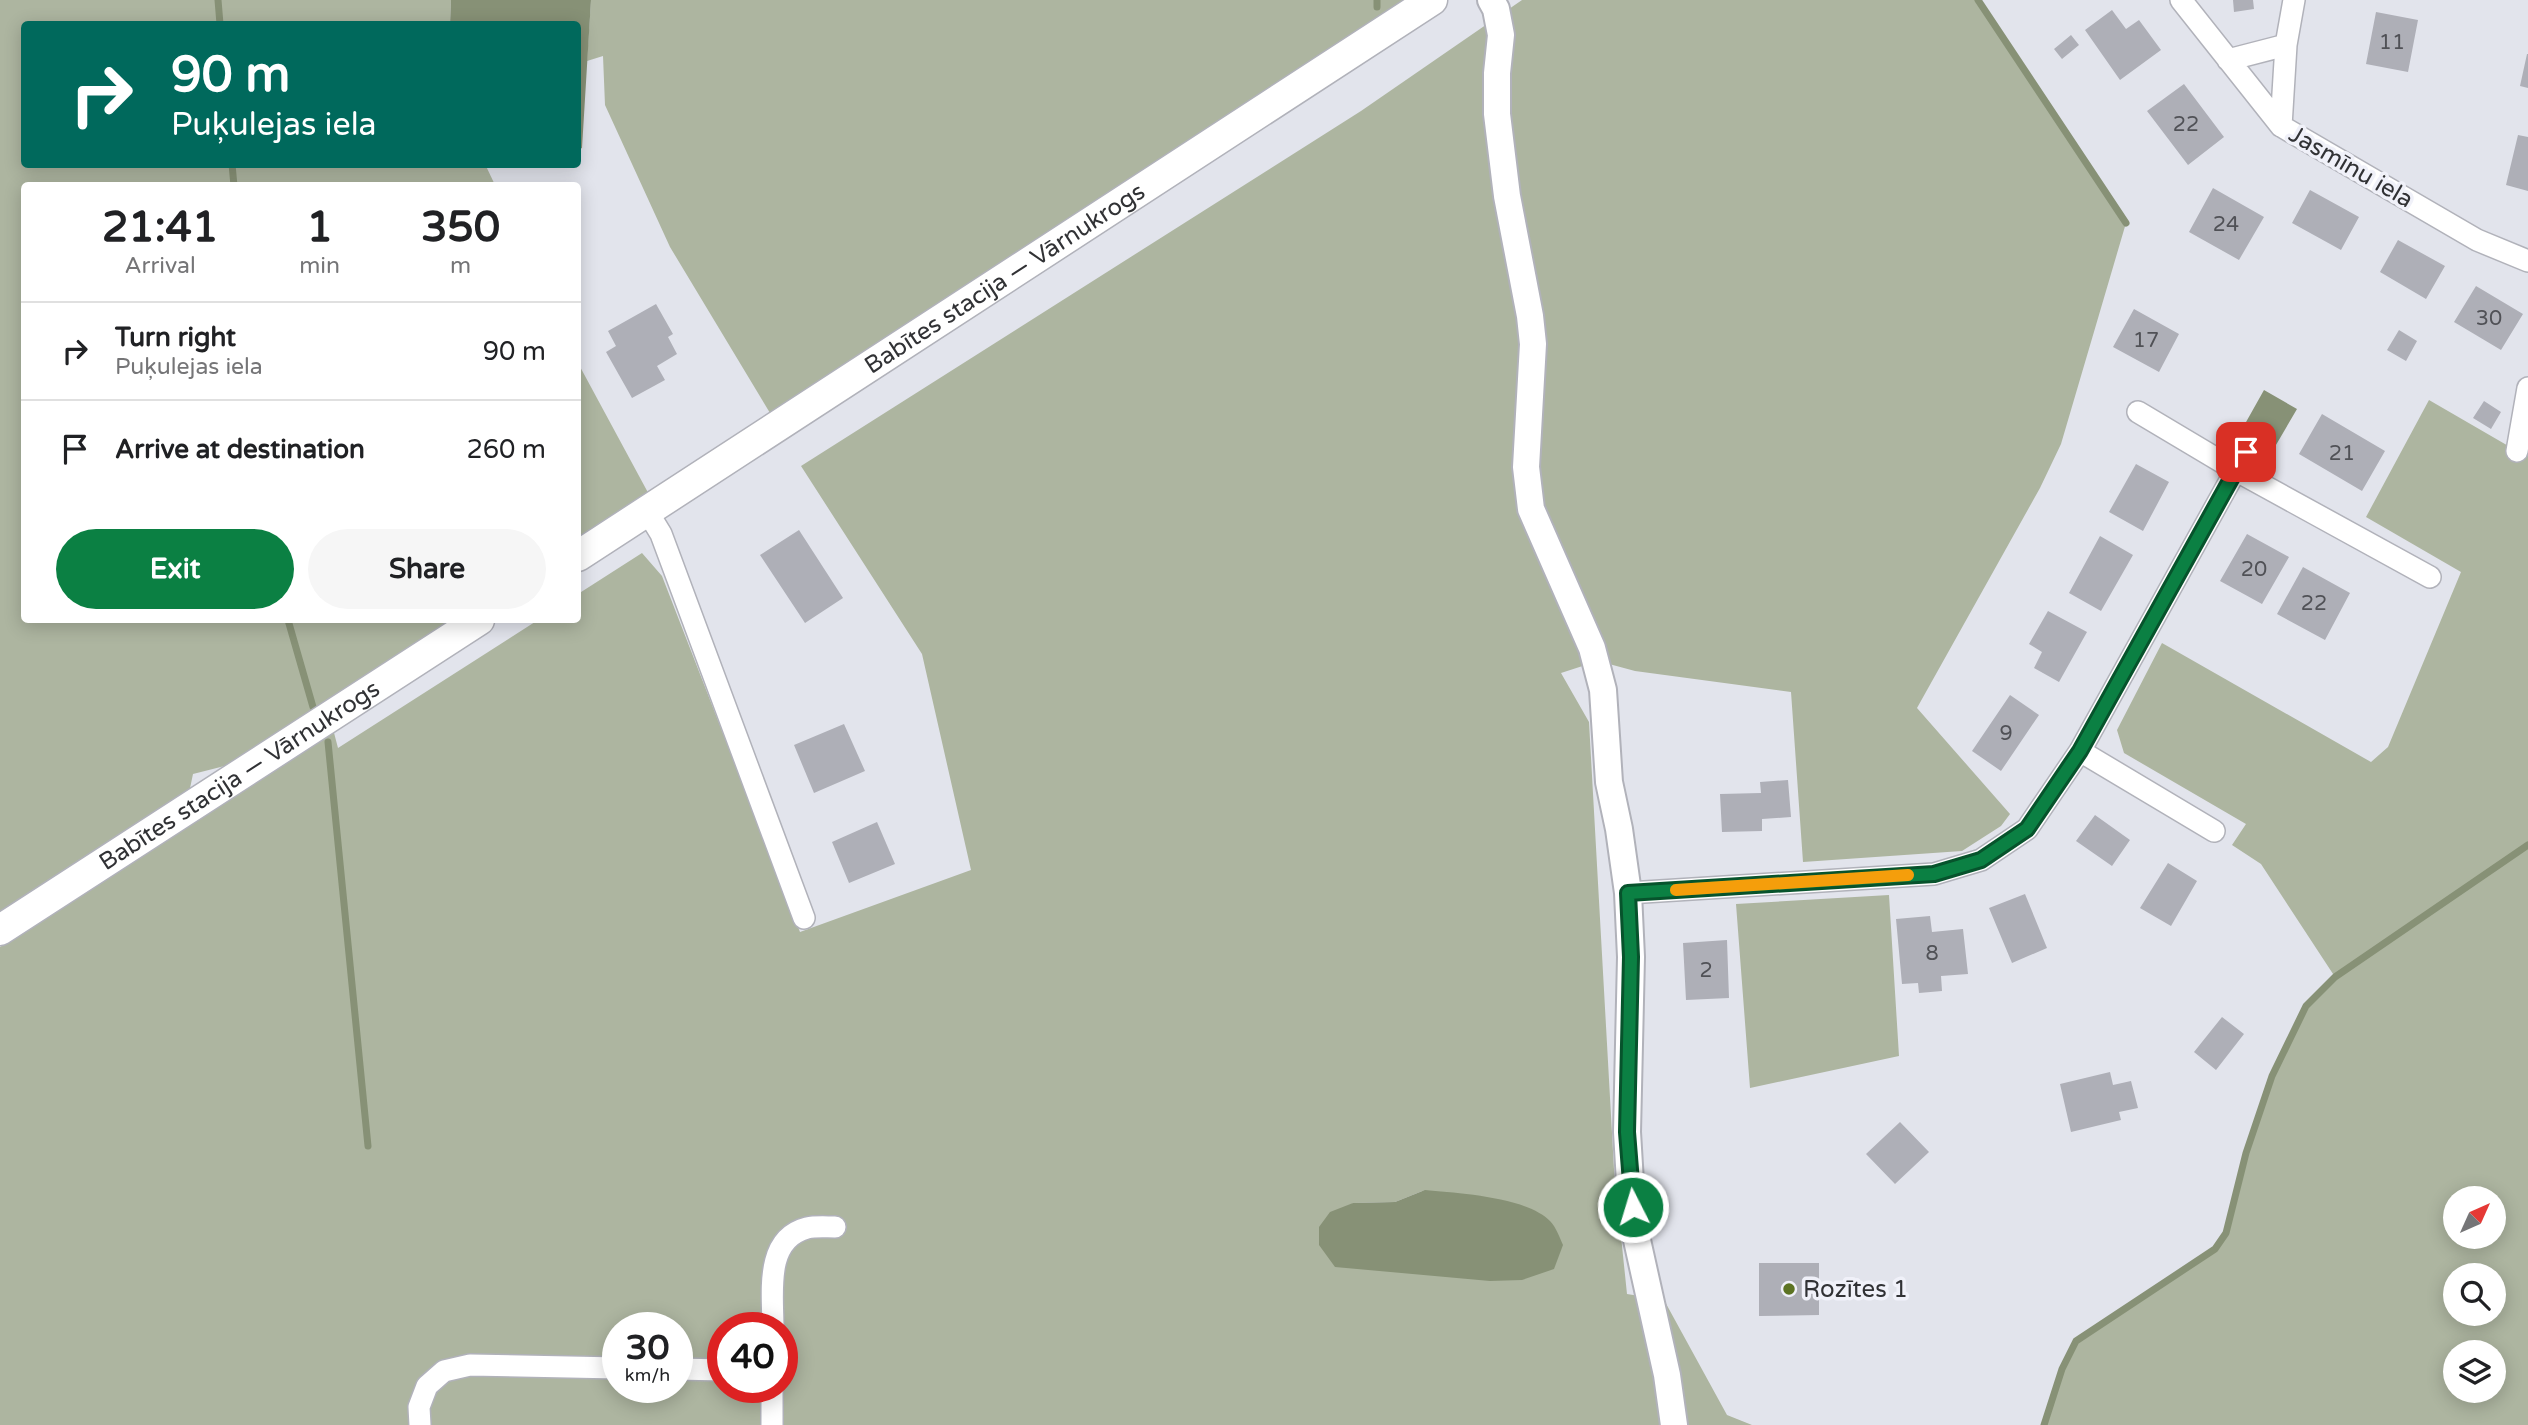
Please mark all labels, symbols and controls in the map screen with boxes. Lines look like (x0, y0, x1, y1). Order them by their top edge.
house number: 11 (2379, 30, 2405, 55)
text: 90 m (171, 46, 290, 105)
icon: right (56, 49, 147, 140)
text: Puķulejas iela (171, 106, 377, 144)
house number: 22 (2173, 112, 2199, 137)
street label: Jasmīnu iela (2284, 120, 2418, 214)
street label: Babītes stacija — Vārnukrogs (859, 177, 1150, 380)
text: 21:41 (102, 202, 218, 253)
text: 1 (306, 202, 333, 253)
text: 350 (421, 202, 500, 253)
house number: 24 (2213, 212, 2239, 237)
text: Arrival (125, 252, 196, 280)
text: min (299, 252, 340, 280)
text: m (450, 252, 471, 280)
house number: 30 (2476, 306, 2502, 331)
text: Turn right (115, 322, 236, 353)
house number: 17 (2133, 328, 2159, 353)
icon: right (56, 332, 94, 370)
text: 90 m (483, 336, 546, 367)
text: Puķulejas iela (115, 353, 263, 381)
pin (2216, 422, 2276, 482)
icon: arrive (56, 430, 94, 468)
icon: arrive (2227, 433, 2265, 471)
text: Arrive at destination (115, 434, 365, 465)
text: 260 m (466, 434, 546, 465)
house number: 21 (2329, 441, 2355, 466)
button: Exit (56, 529, 294, 609)
button: Share (308, 529, 546, 609)
house number: 20 (2241, 557, 2267, 582)
house number: 22 (2301, 591, 2327, 616)
street label: Babītes stacija — Vārnukrogs (94, 674, 385, 877)
house number: 9 (1999, 721, 2013, 746)
house number: 8 (1925, 941, 1939, 966)
house number: 2 (1699, 958, 1713, 983)
position arrow (1596, 1170, 1670, 1244)
north arrow (2443, 1186, 2506, 1250)
map controls (2443, 1186, 2506, 1403)
button: search (2443, 1263, 2506, 1326)
place label: Rozītes 1 (1803, 1275, 1908, 1304)
marker: Rozītes 1 (1781, 1281, 1797, 1297)
speed limit sign: 40 (707, 1312, 798, 1403)
text: 30 (626, 1327, 669, 1369)
button: layers (2443, 1340, 2506, 1403)
text: km/h (625, 1364, 670, 1386)

